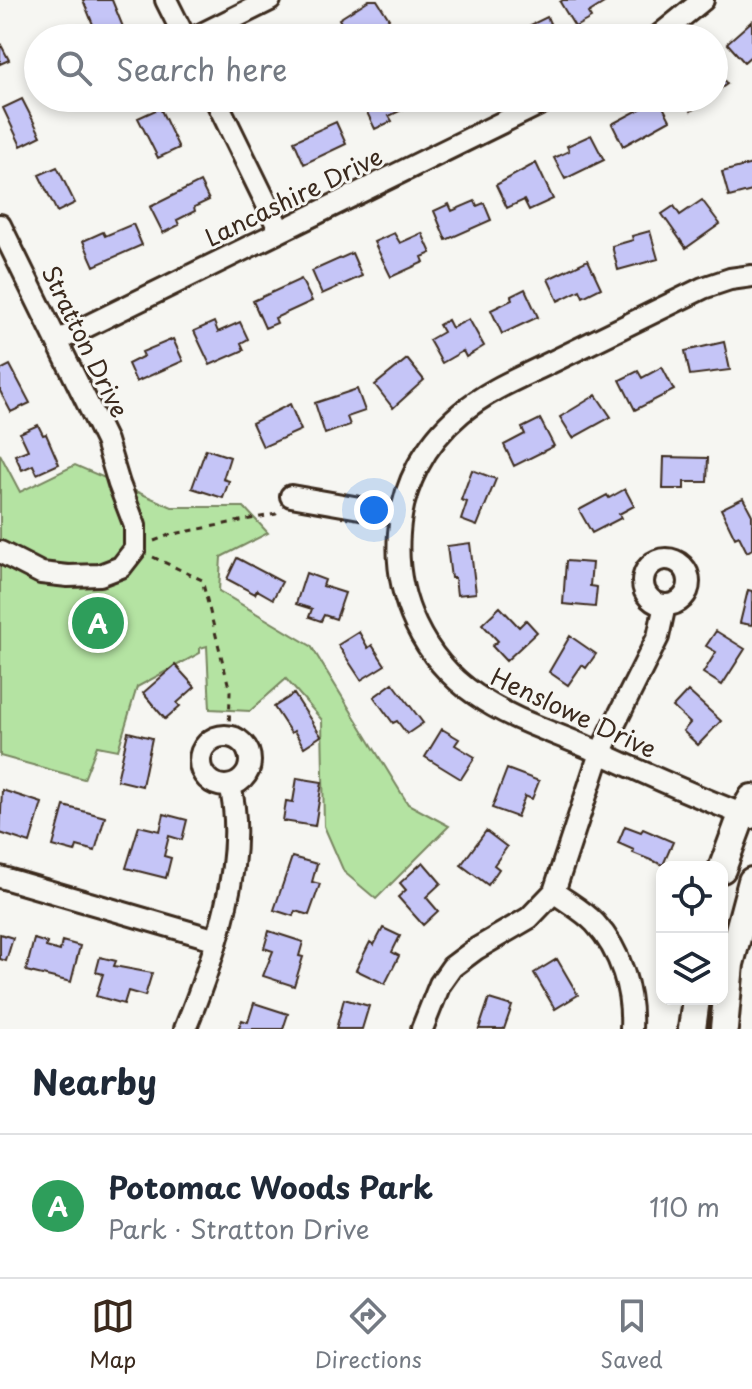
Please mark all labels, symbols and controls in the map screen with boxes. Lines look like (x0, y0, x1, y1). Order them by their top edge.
search box (24, 24, 728, 112)
icon: search (52, 46, 96, 90)
text: Search here (116, 46, 288, 91)
street label: Lancashire Drive (198, 137, 388, 255)
street label: Stratton Drive (34, 259, 138, 423)
your location (354, 490, 394, 530)
pin: A (72, 593, 124, 653)
street label: Henslowe Drive (485, 658, 663, 766)
map controls (656, 861, 728, 1005)
button: locate (656, 861, 728, 933)
button: layers (656, 933, 728, 1005)
text: Nearby (32, 1055, 157, 1107)
text: Potomac Woods Park (108, 1164, 433, 1209)
text: A (48, 1187, 68, 1226)
text: 110 m (649, 1187, 720, 1226)
text: Park · Stratton Drive (108, 1209, 369, 1248)
tab: Map (89, 1294, 136, 1375)
tab: Directions (315, 1294, 422, 1375)
tab: Saved (600, 1294, 663, 1375)

